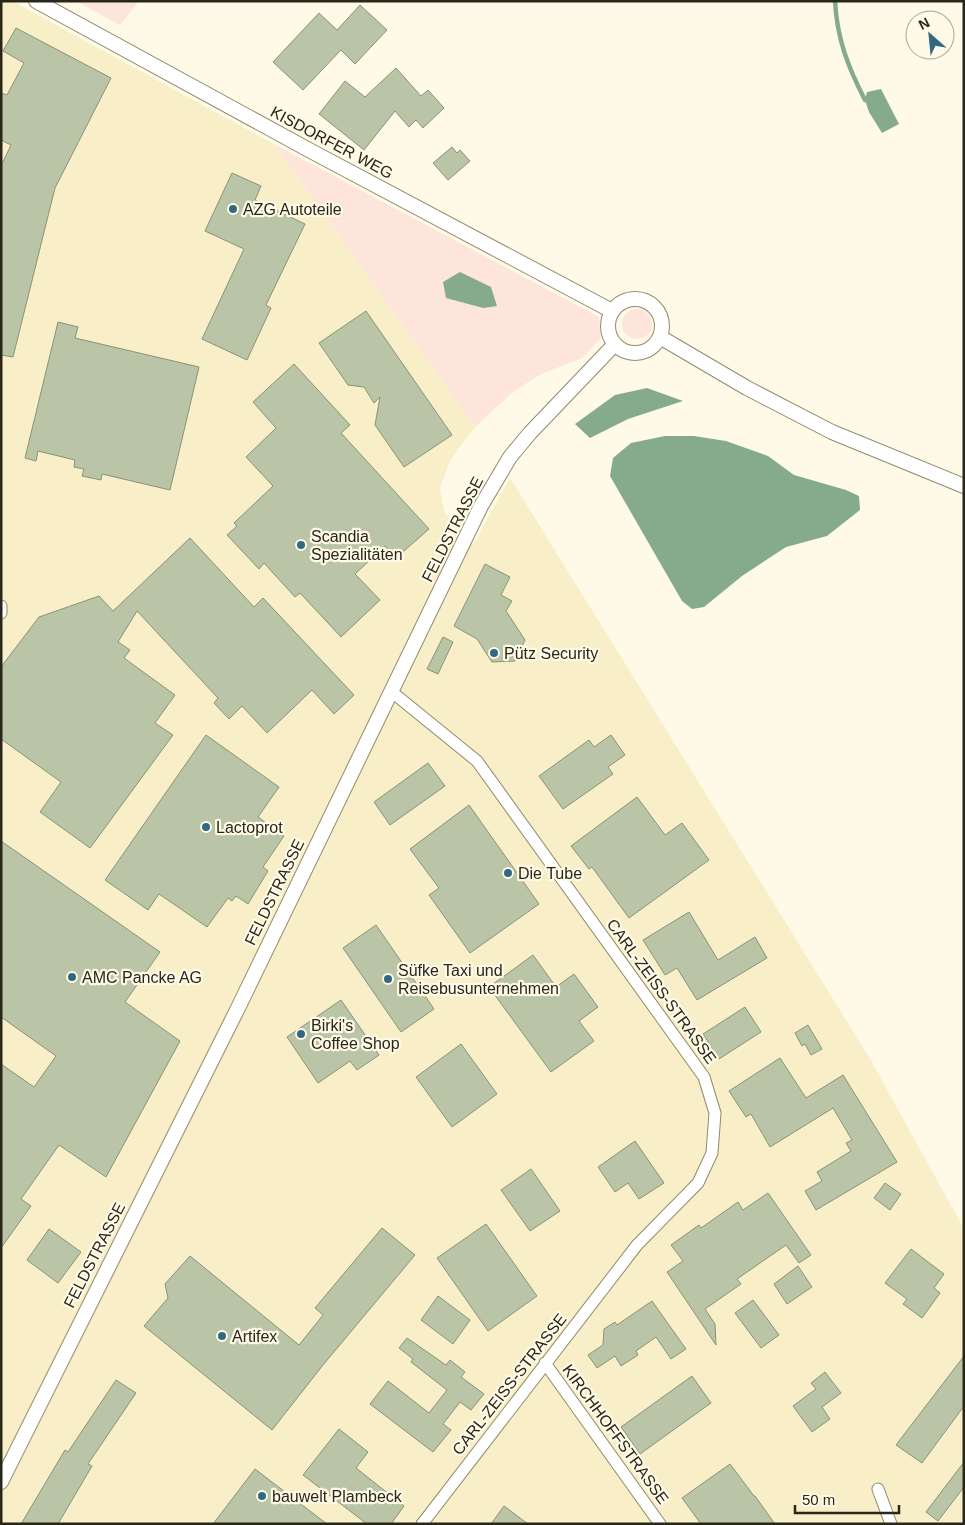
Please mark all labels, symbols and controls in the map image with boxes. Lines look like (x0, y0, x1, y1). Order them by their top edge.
north arrow (905, 10, 955, 60)
text: N (916, 14, 932, 33)
street label: KISDORFER WEG (268, 103, 396, 182)
place label: AZG Autoteile (243, 201, 342, 218)
marker: AZG Autoteile (227, 203, 239, 215)
street label: FELDSTRASSE (419, 474, 486, 585)
place label: Scandia Spezialitäten (311, 528, 403, 563)
marker: Scandia Spezialitäten (295, 539, 307, 551)
place label: Pütz Security (504, 645, 598, 662)
marker: Pütz Security (488, 647, 500, 659)
place label: Lactoprot (216, 819, 283, 836)
marker: Lactoprot (200, 821, 212, 833)
street label: FELDSTRASSE (241, 837, 307, 948)
place label: Die Tube (518, 865, 582, 882)
marker: Die Tube (502, 867, 514, 879)
street label: CARL-ZEISS-STRASSE (604, 916, 720, 1067)
place label: Süfke Taxi und Reisebusunternehmen (398, 962, 559, 997)
place label: AMC Pancke AG (82, 969, 202, 986)
marker: AMC Pancke AG (66, 971, 78, 983)
marker: Süfke Taxi und Reisebusunternehmen (382, 973, 394, 985)
place label: Birki's Coffee Shop (311, 1017, 400, 1052)
marker: Birki's Coffee Shop (295, 1028, 307, 1040)
street label: FELDSTRASSE (61, 1200, 128, 1311)
street label: CARL-ZEISS-STRASSE (449, 1310, 570, 1458)
place label: Artifex (232, 1328, 277, 1345)
marker: Artifex (216, 1330, 228, 1342)
street label: KIRCHHOFFSTRASSE (559, 1361, 672, 1507)
scale bar (795, 1482, 899, 1514)
place label: bauwelt Plambeck (272, 1488, 403, 1505)
marker: bauwelt Plambeck (256, 1490, 268, 1502)
text: 50 m (802, 1491, 835, 1508)

